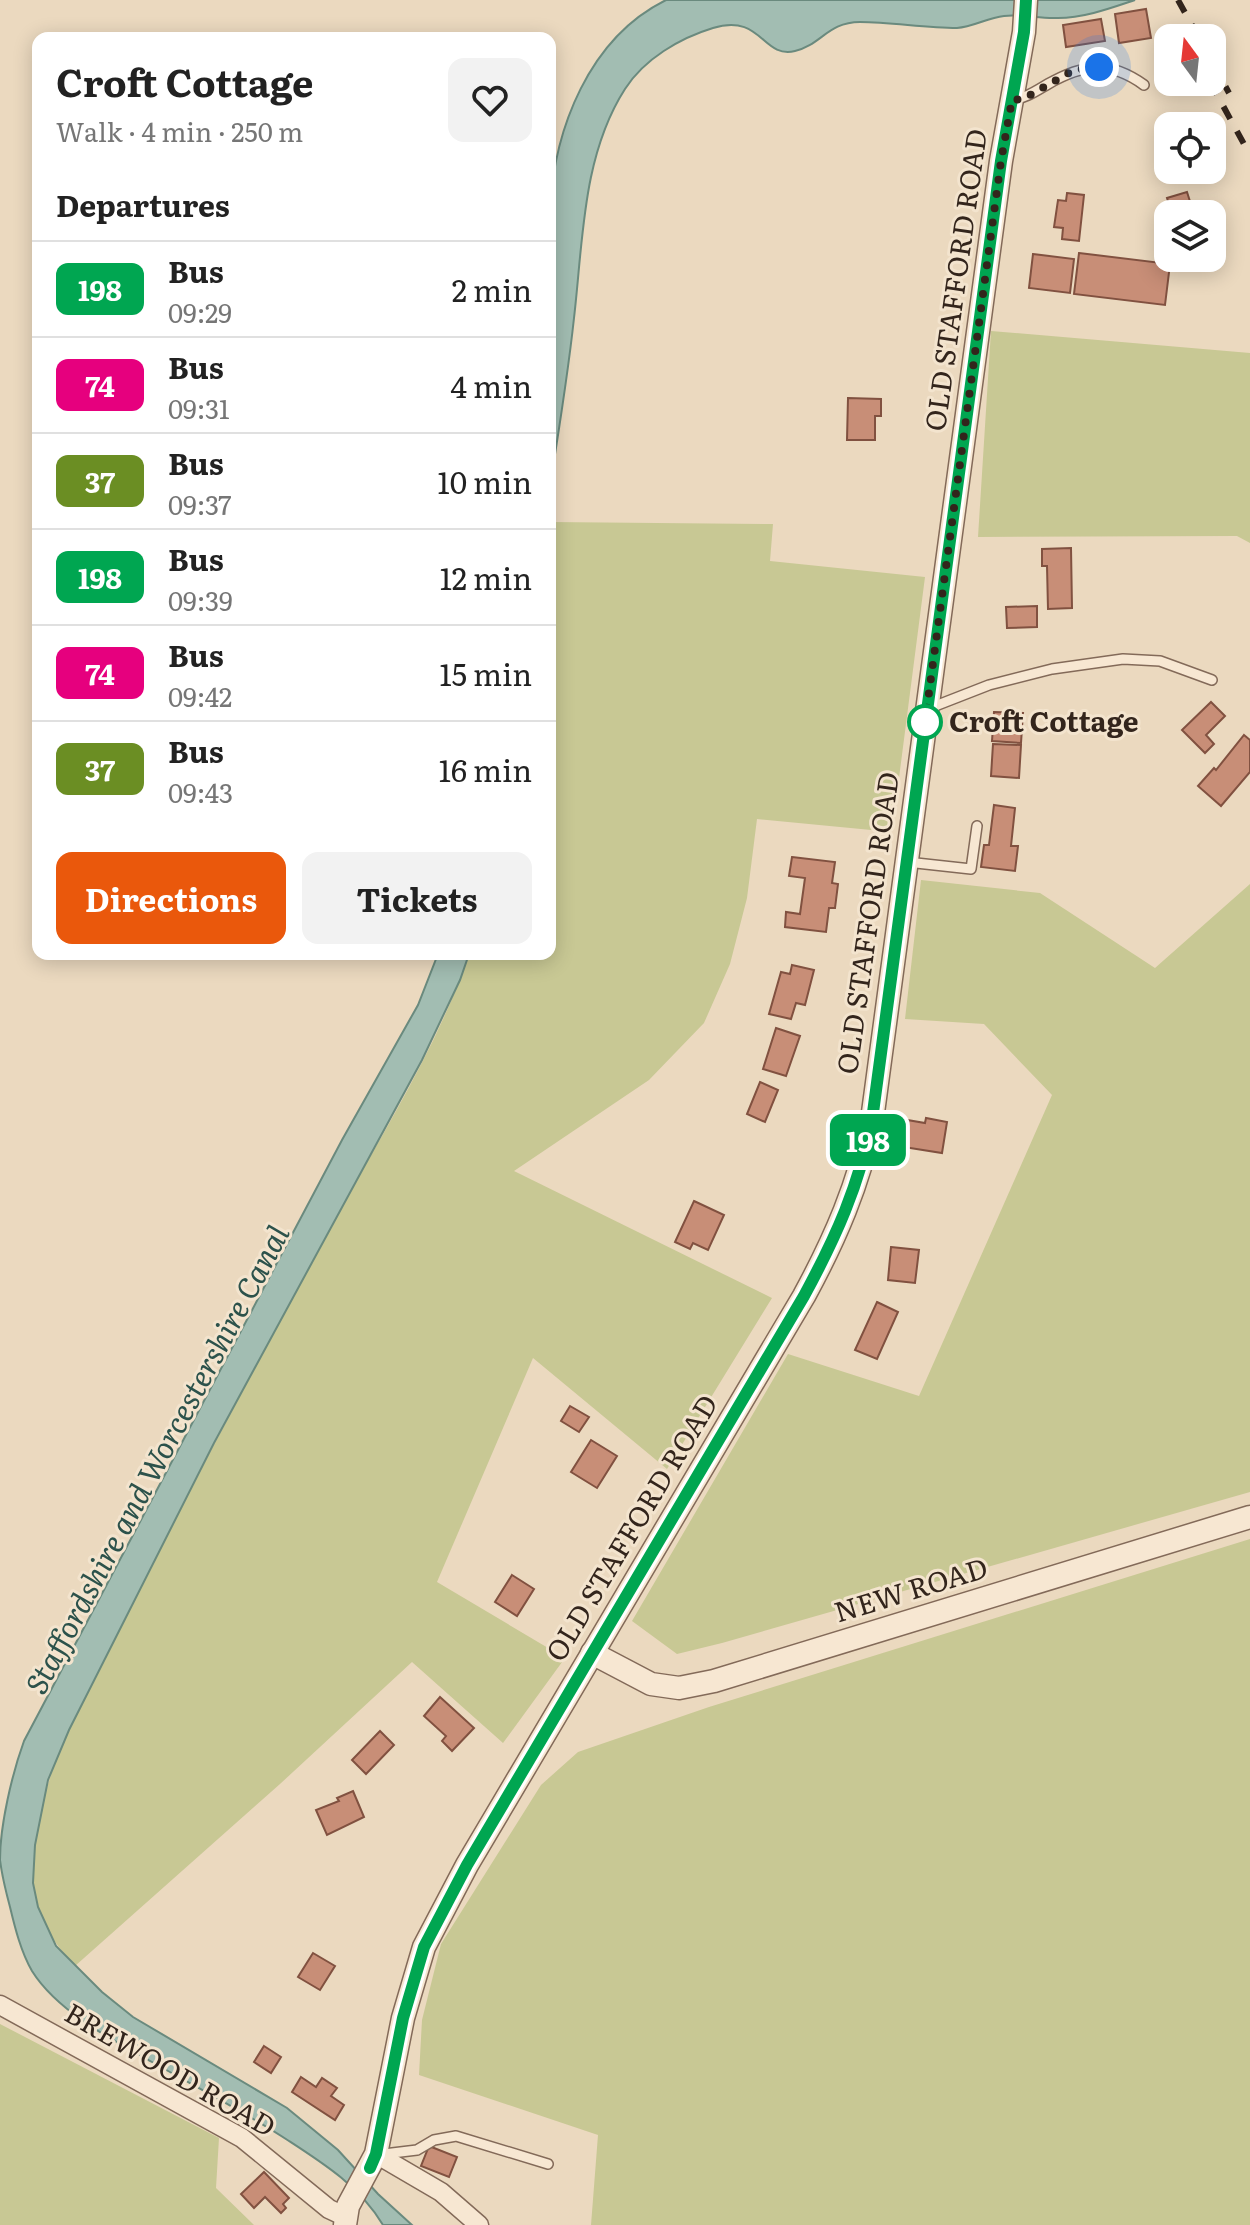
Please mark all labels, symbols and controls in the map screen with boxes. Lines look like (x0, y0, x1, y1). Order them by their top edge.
north arrow (1154, 24, 1226, 96)
map controls (1154, 24, 1226, 272)
your location (1079, 47, 1119, 87)
text: Croft Cottage (56, 52, 313, 109)
button: heart (448, 58, 532, 142)
text: Walk · 4 min · 250 m (56, 111, 303, 150)
button: locate (1154, 112, 1226, 184)
street label: OLD STAFFORD ROAD (912, 126, 996, 434)
text: Departures (56, 182, 230, 226)
button: layers (1154, 200, 1226, 272)
text: Bus (168, 248, 224, 292)
text: 2 min (452, 267, 532, 311)
text: 198 (78, 268, 122, 310)
text: 09:29 (168, 292, 232, 331)
text: Bus (168, 344, 224, 388)
text: 4 min (451, 363, 532, 407)
text: 74 (85, 364, 115, 406)
text: 09:31 (168, 388, 230, 427)
text: Bus (168, 440, 224, 484)
text: 10 min (438, 459, 532, 503)
text: 37 (85, 460, 115, 502)
text: 09:37 (168, 484, 232, 523)
text: Bus (168, 536, 224, 580)
text: 12 min (440, 555, 532, 599)
text: 198 (78, 556, 122, 598)
text: 09:39 (168, 580, 233, 619)
text: Bus (168, 632, 224, 676)
text: 15 min (440, 651, 532, 695)
text: 74 (85, 652, 115, 694)
text: 09:42 (168, 676, 232, 715)
place label: Croft Cottage (949, 699, 1139, 741)
marker: Croft Cottage (908, 705, 942, 739)
text: Bus (168, 728, 224, 772)
text: 16 min (439, 747, 532, 791)
text: 37 (85, 748, 115, 790)
street label: OLD STAFFORD ROAD (824, 769, 908, 1077)
text: 09:43 (168, 772, 233, 811)
button: Directions (56, 852, 286, 944)
button: Tickets (302, 852, 532, 944)
line badge: 198 (822, 1114, 914, 1166)
text: 198 (846, 1119, 890, 1161)
water label: Staffordshire and Worcestershire Canal (13, 1216, 298, 1701)
street label: OLD STAFFORD ROAD (534, 1386, 727, 1668)
street label: NEW ROAD (828, 1545, 992, 1631)
street label: BREWOOD ROAD (58, 1991, 284, 2146)

